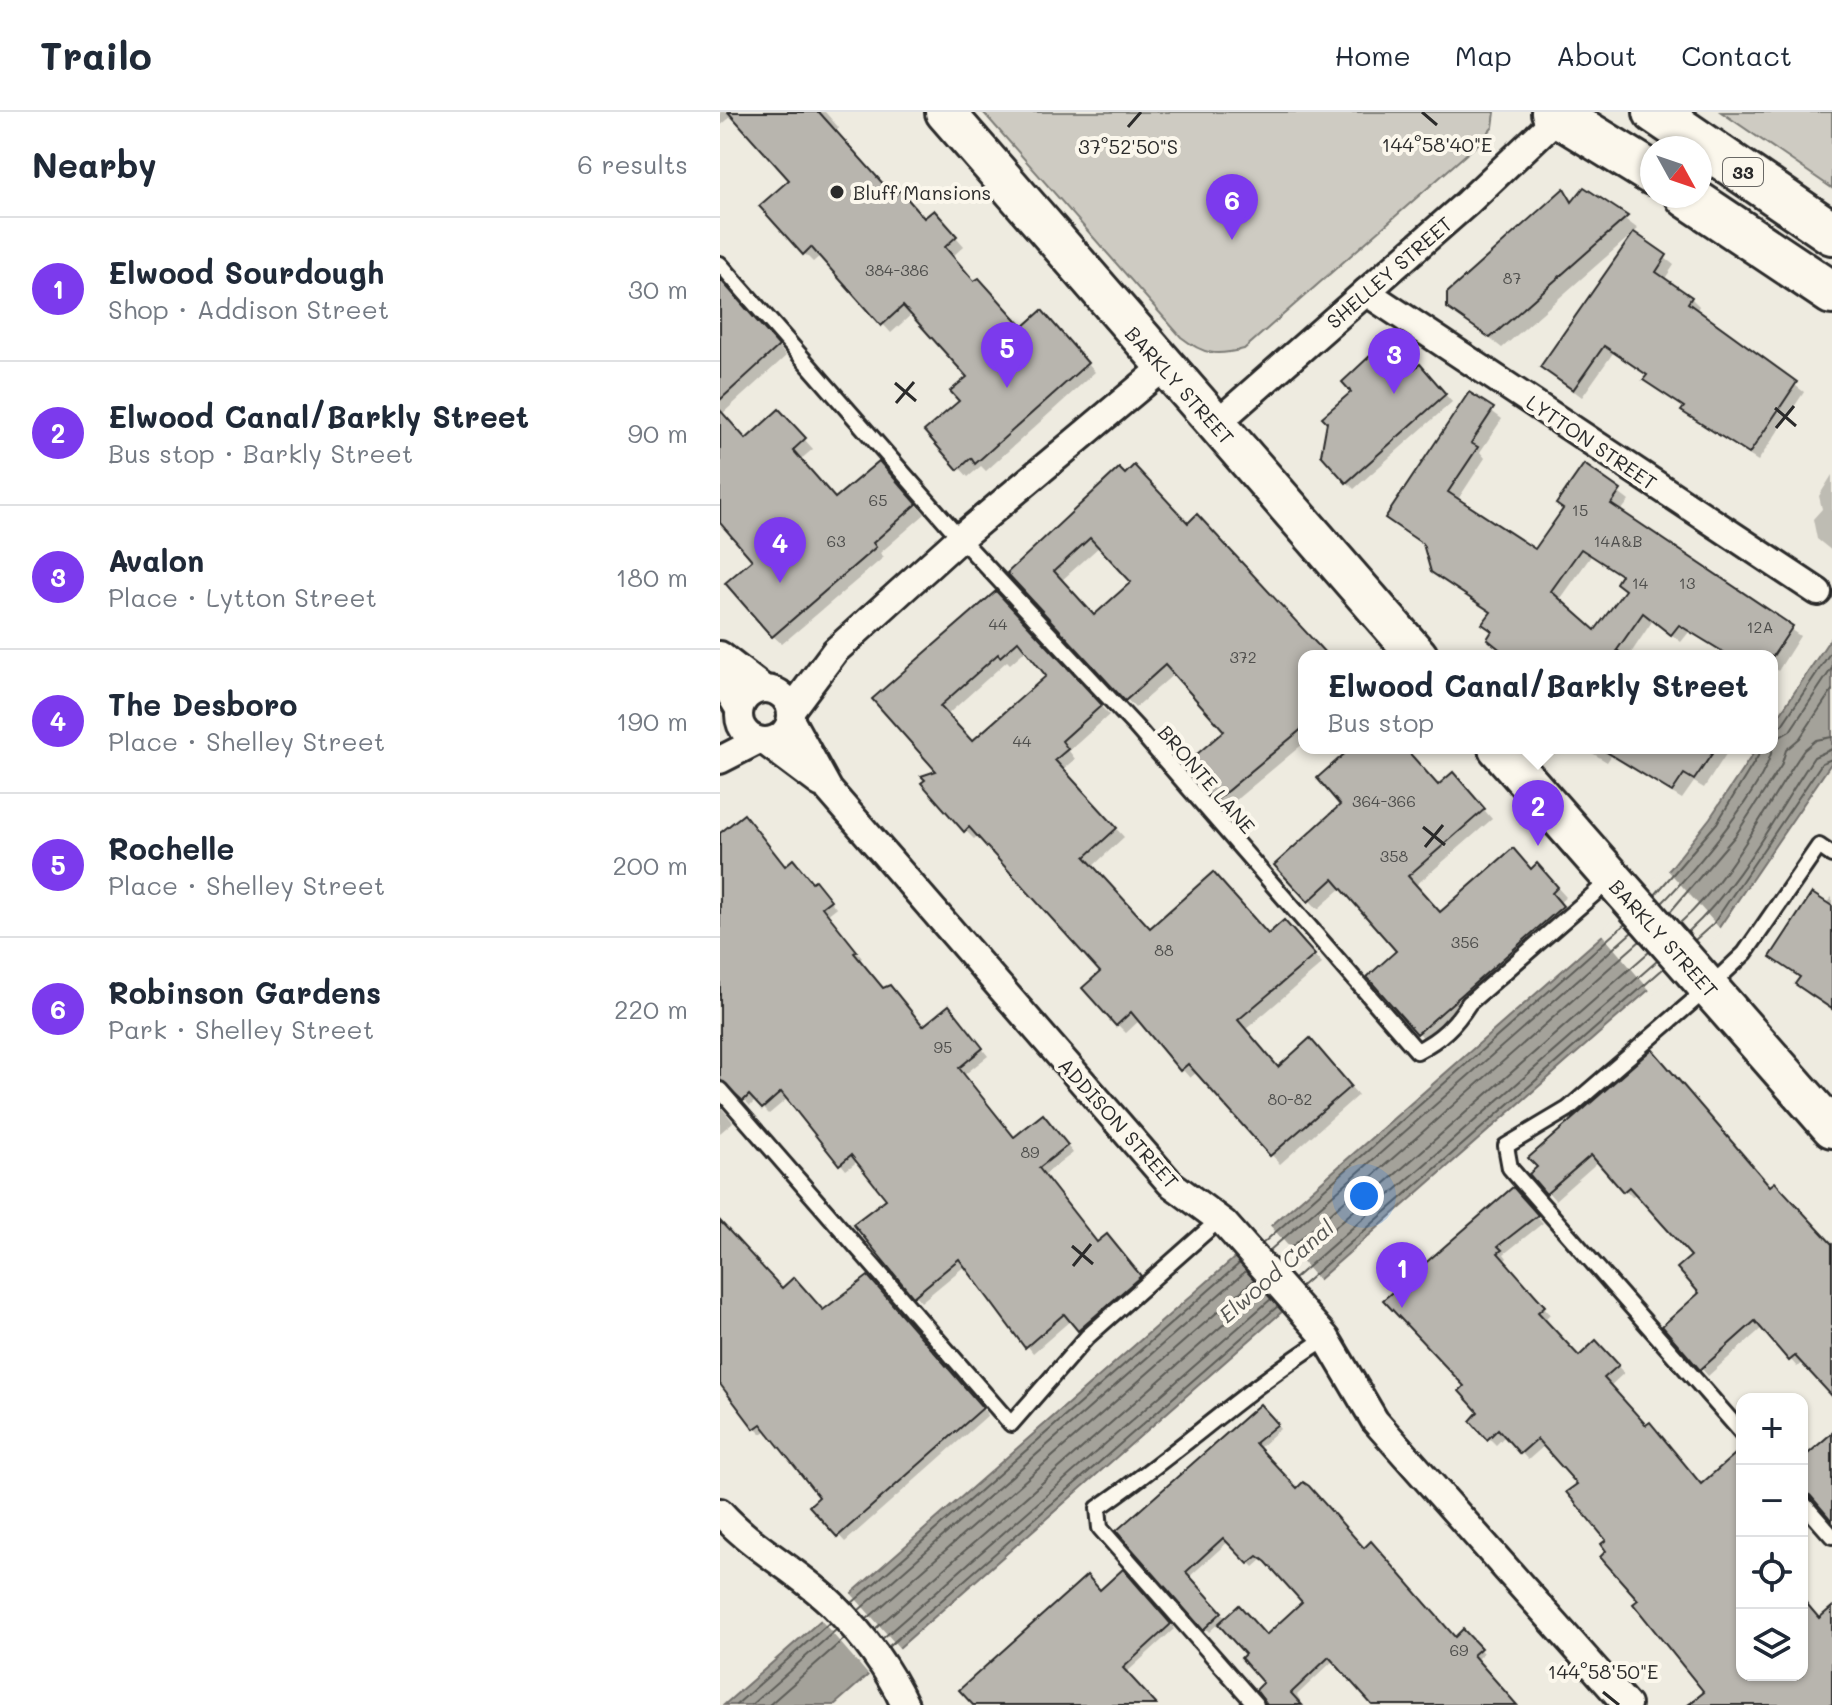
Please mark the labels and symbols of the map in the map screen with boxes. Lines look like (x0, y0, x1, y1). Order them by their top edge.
text: 144°58'40"E (1382, 131, 1492, 157)
text: 37°52'50"S (1078, 133, 1178, 159)
north arrow (1640, 136, 1712, 208)
road number: 33 (1723, 158, 1763, 186)
pin: 6 (1206, 174, 1258, 240)
place label: Bluff Mansions (853, 179, 991, 205)
marker: Bluff Mansions (828, 183, 846, 201)
street label: SHELLEY STREET (1321, 210, 1457, 334)
house number: 384-386 (865, 259, 929, 280)
house number: 87 (1503, 267, 1521, 288)
street label: BARKLY STREET (1120, 320, 1240, 450)
pin: 5 (981, 322, 1033, 388)
pin: 3 (1368, 328, 1420, 394)
street label: LYTTON STREET (1522, 389, 1662, 495)
house number: 65 (869, 489, 888, 510)
house number: 15 (1572, 499, 1588, 520)
pin: 4 (754, 517, 806, 583)
house number: 63 (826, 530, 846, 551)
house number: 14A&B (1593, 530, 1643, 551)
house number: 14 (1632, 572, 1649, 593)
house number: 13 (1679, 572, 1695, 593)
house number: 44 (989, 613, 1008, 634)
house number: 12A (1746, 616, 1774, 637)
house number: 372 (1229, 646, 1257, 667)
street label: BRONTE LANE (1153, 719, 1261, 839)
house number: 44 (1013, 730, 1032, 751)
pin: 2 (1512, 780, 1564, 846)
house number: 364-366 (1352, 790, 1416, 811)
house number: 358 (1380, 845, 1409, 866)
street label: BARKLY STREET (1604, 873, 1724, 1003)
house number: 356 (1451, 931, 1479, 952)
house number: 88 (1154, 939, 1174, 960)
house number: 95 (934, 1036, 952, 1057)
street label: ADDISON STREET (1053, 1052, 1185, 1194)
house number: 80-82 (1268, 1088, 1312, 1109)
house number: 89 (1020, 1141, 1040, 1162)
your location (1344, 1176, 1384, 1216)
water label: Elwood Canal (1212, 1213, 1340, 1329)
pin: 1 (1376, 1242, 1428, 1308)
house number: 69 (1449, 1639, 1469, 1660)
text: 144°58'50"E (1548, 1658, 1658, 1684)

